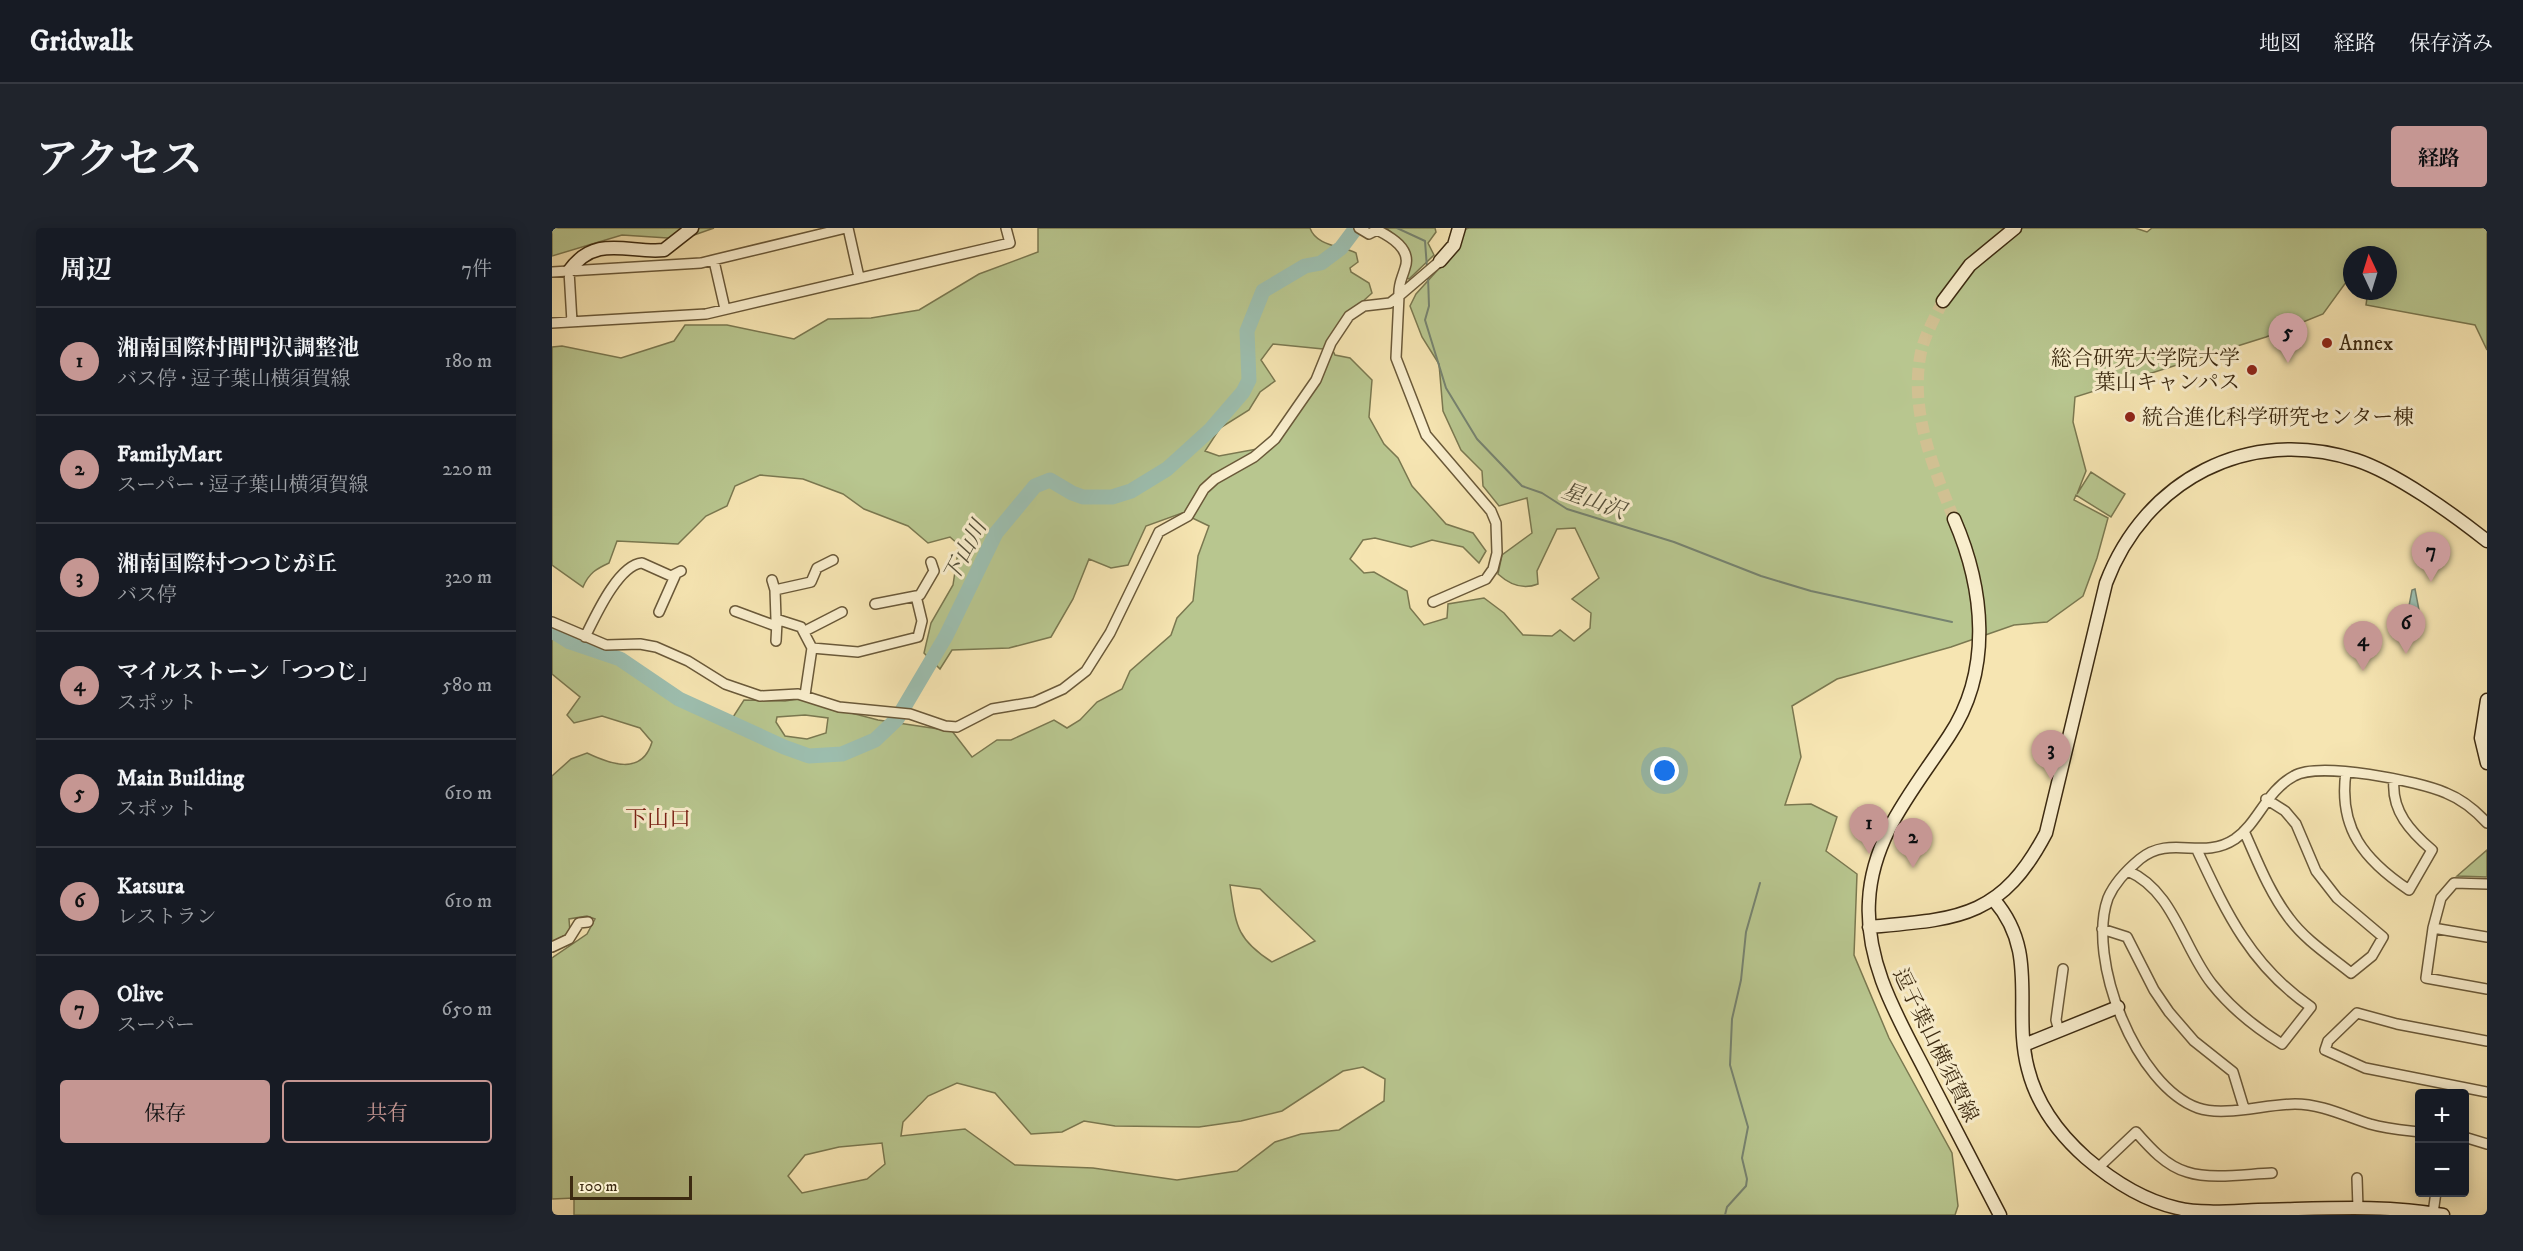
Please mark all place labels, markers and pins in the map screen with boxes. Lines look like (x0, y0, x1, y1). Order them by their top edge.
pin: 5 (2268, 314, 2308, 363)
place label: Annex (2339, 331, 2393, 357)
marker: Annex (2320, 336, 2334, 350)
place label: 総合研究大学院大学 葉山キャンパス (2051, 346, 2240, 396)
marker: 総合研究大学院大学 葉山キャンパス (2245, 363, 2259, 377)
place label: 統合進化科学研究センター棟 (2142, 405, 2414, 431)
marker: 統合進化科学研究センター棟 (2123, 410, 2137, 424)
pin: 7 (2412, 532, 2450, 582)
pin: 6 (2386, 604, 2426, 654)
pin: 4 (2344, 622, 2382, 671)
pin: 3 (2032, 730, 2070, 780)
pin: 1 (1850, 804, 1888, 854)
pin: 2 (1894, 818, 1932, 868)

